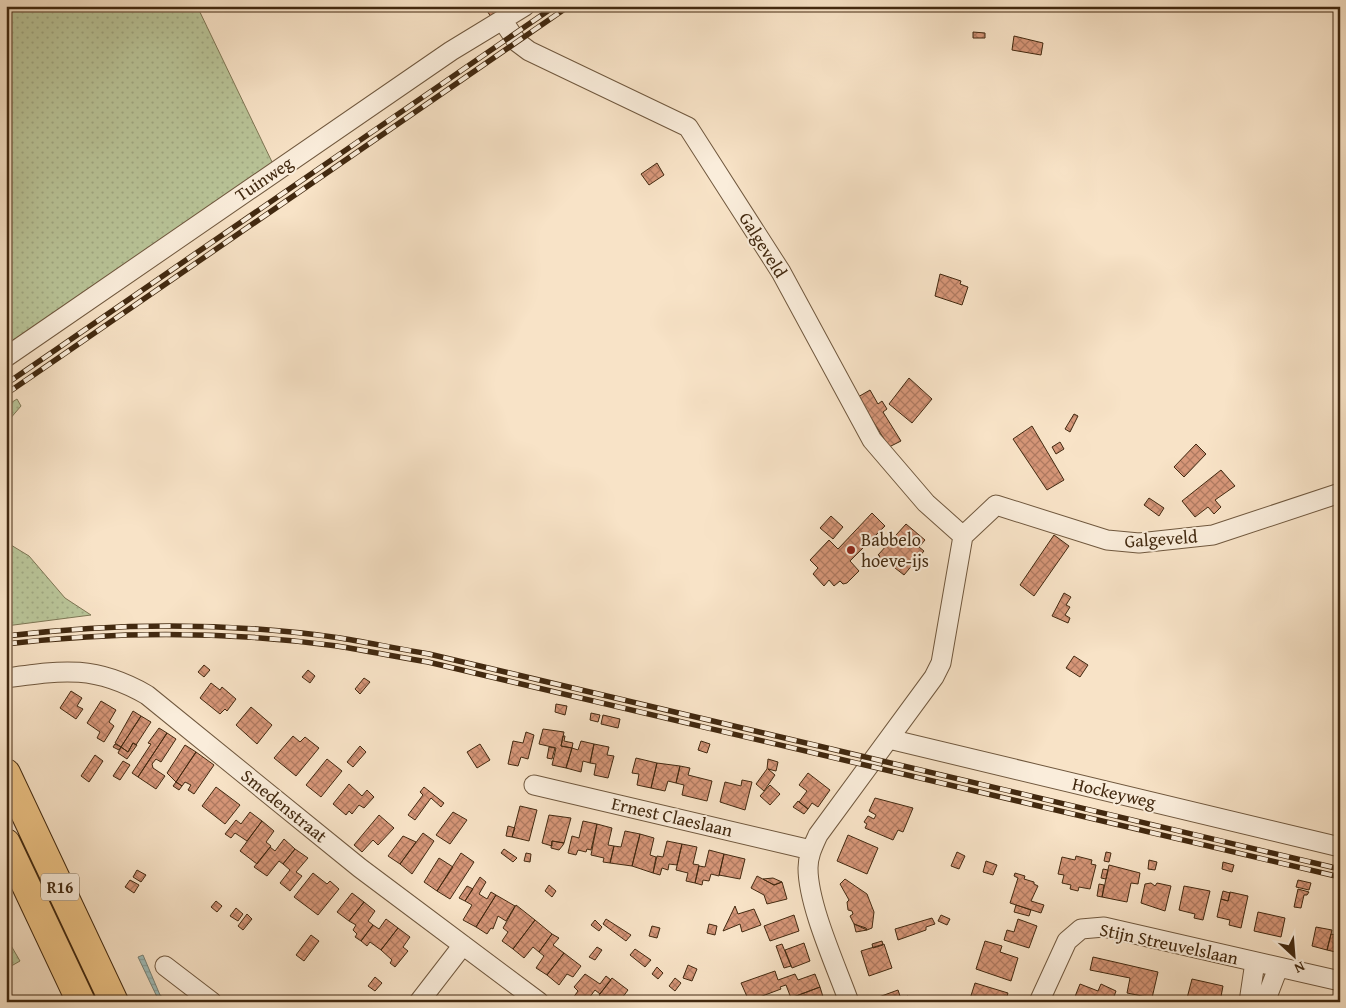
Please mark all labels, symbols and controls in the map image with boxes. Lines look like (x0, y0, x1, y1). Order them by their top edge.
street label: Tuinweg (229, 149, 298, 208)
street label: Galgeveld (733, 207, 794, 283)
street label: Galgeveld (1124, 522, 1199, 555)
place label: Babbelo hoeve-ijs (861, 526, 929, 574)
marker: Babbelo hoeve-ijs (845, 544, 857, 556)
street label: Smedenstraat (235, 762, 334, 849)
street label: Hockeyweg (1070, 770, 1159, 815)
street label: Ernest Claeslaan (609, 789, 735, 844)
road number: R16 (41, 874, 79, 900)
street label: Stijn Streuvelslaan (1097, 916, 1241, 971)
north arrow (1268, 930, 1318, 980)
text: N (1291, 957, 1308, 979)

